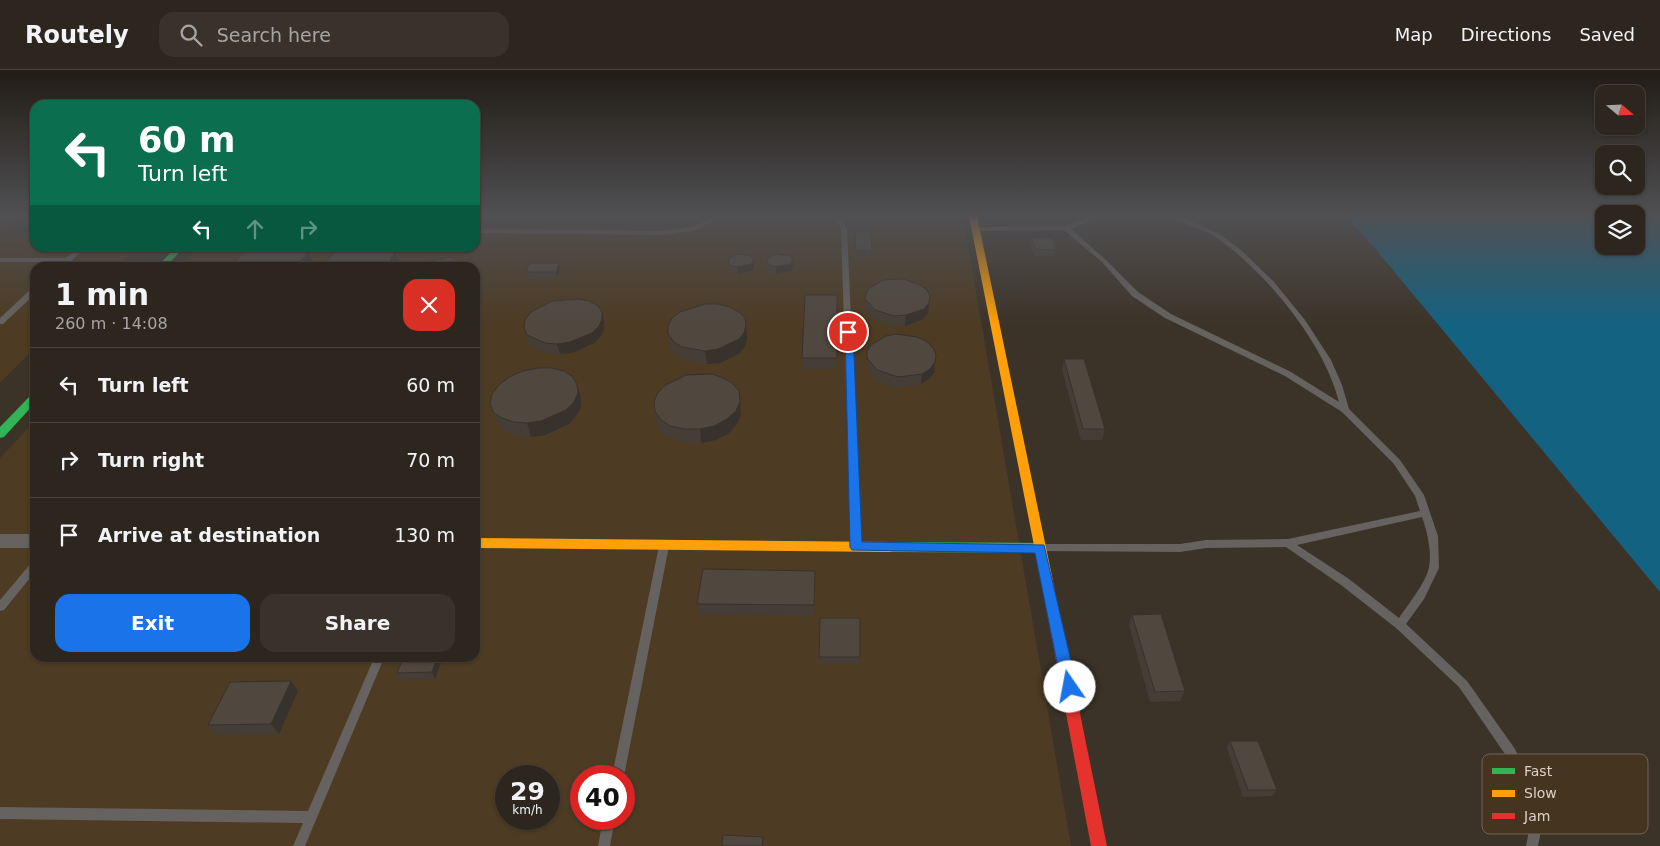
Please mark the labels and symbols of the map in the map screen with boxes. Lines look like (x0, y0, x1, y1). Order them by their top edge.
north arrow (1595, 85, 1645, 135)
pin (827, 311, 869, 353)
position arrow (1043, 660, 1095, 712)
legend (1482, 754, 1648, 834)
text: Fast (1524, 763, 1553, 779)
speed limit sign: 40 (570, 765, 635, 830)
text: Slow (1524, 785, 1557, 801)
text: Jam (1523, 808, 1550, 824)

